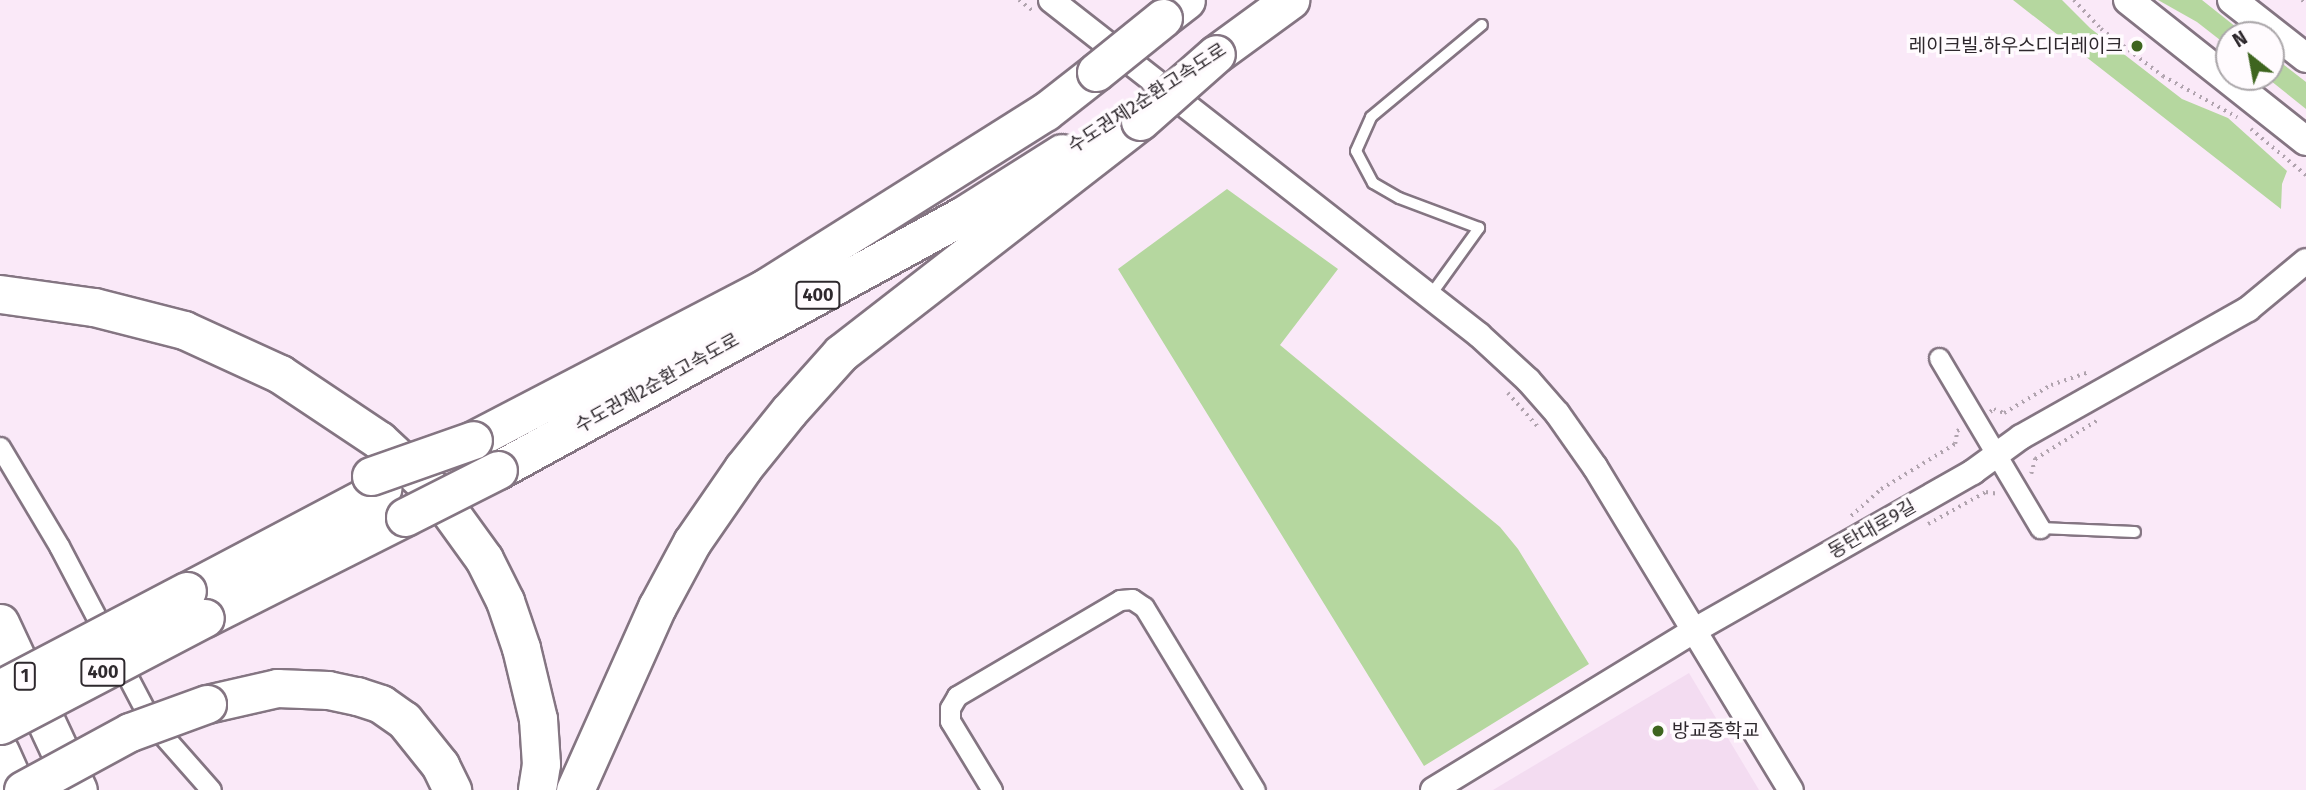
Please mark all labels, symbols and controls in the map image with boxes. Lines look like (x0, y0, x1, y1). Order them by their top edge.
north arrow (2215, 21, 2285, 91)
text: N (2229, 26, 2251, 52)
place label: 레이크빌.하우스디더레이크 (1909, 35, 2123, 57)
street label: 수도권제2순환고속도로 (1064, 38, 1230, 158)
marker: 레이크빌.하우스디더레이크 (2129, 38, 2145, 54)
road number: 400 (795, 281, 841, 310)
street label: 수도권제2순환고속도로 (571, 328, 743, 438)
street label: 동탄대로9길 (1824, 495, 1920, 563)
road number: 400 (80, 658, 126, 686)
road number: 1 (13, 662, 37, 690)
place label: 방교중학교 (1672, 720, 1759, 742)
marker: 방교중학교 (1650, 723, 1666, 739)

